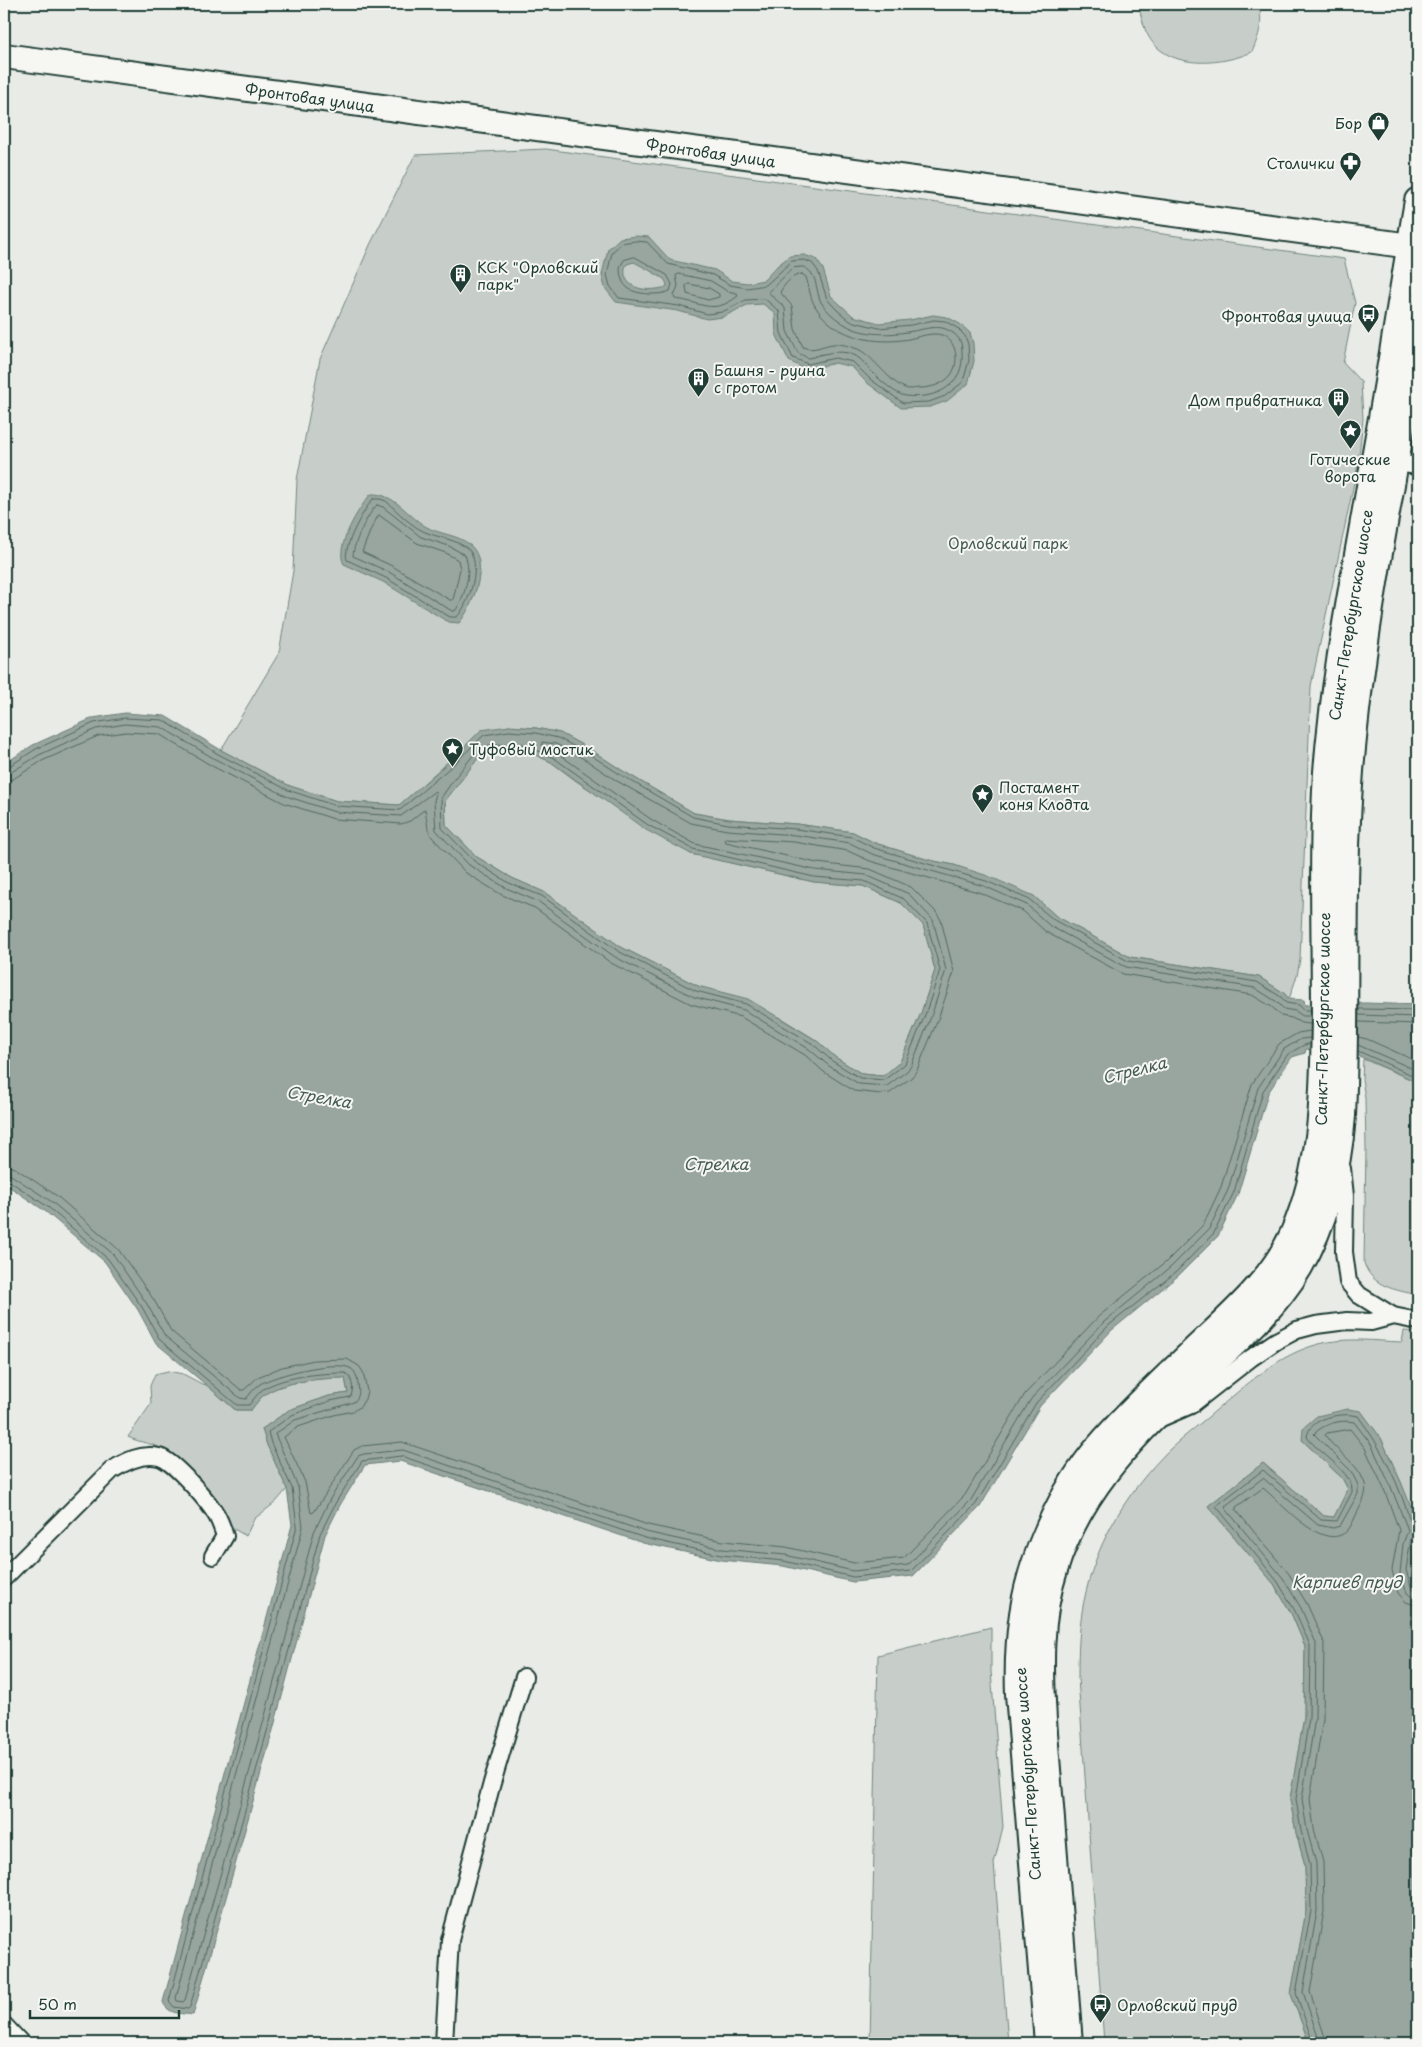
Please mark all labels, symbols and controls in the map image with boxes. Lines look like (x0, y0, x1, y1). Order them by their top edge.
street label: Фронтовая улица (244, 77, 377, 118)
shop icon: Бор (1366, 110, 1390, 141)
place label: Бор (1335, 111, 1362, 134)
street label: Фронтовая улица (645, 132, 778, 173)
pharmacy icon: Столички (1339, 150, 1363, 181)
place label: Столички (1266, 151, 1335, 174)
place label: КСК "Орловский парк" (477, 255, 599, 295)
building icon: КСК "Орловский парк" (449, 263, 473, 294)
bus stop icon: Фронтовая улица (1356, 303, 1380, 334)
place label: Фронтовая улица (1222, 304, 1353, 327)
place label: Башня - руина с гротом (714, 358, 826, 398)
building icon: Башня - руина с гротом (686, 366, 710, 397)
building icon: Дом привратника (1326, 387, 1350, 418)
place label: Дом привратника (1188, 388, 1323, 411)
place icon: Готические ворота (1338, 418, 1362, 449)
place label: Готические ворота (1310, 447, 1390, 487)
street label: Санкт-Петербургское шоссе (1322, 508, 1378, 722)
park label: Орловский парк (948, 531, 1068, 554)
place icon: Туфовый мостик (441, 736, 465, 767)
place label: Туфовый мостик (469, 737, 593, 760)
place label: Постамент коня Клодта (999, 775, 1090, 815)
place icon: Постамент коня Клодта (971, 783, 995, 814)
street label: Санкт-Петербургское шоссе (1309, 912, 1335, 1126)
water label: Стрелка (1100, 1049, 1170, 1089)
water label: Стрелка (285, 1079, 354, 1114)
water label: Стрелка (683, 1151, 750, 1175)
water label: Карпиев пруд (1292, 1569, 1404, 1593)
street label: Санкт-Петербургское шоссе (1008, 1667, 1046, 1881)
scale bar (30, 1987, 179, 2019)
text: 50 m (38, 1992, 77, 2015)
bus stop icon: Орловский пруд (1089, 1992, 1113, 2023)
place label: Орловский пруд (1117, 1993, 1238, 2016)

